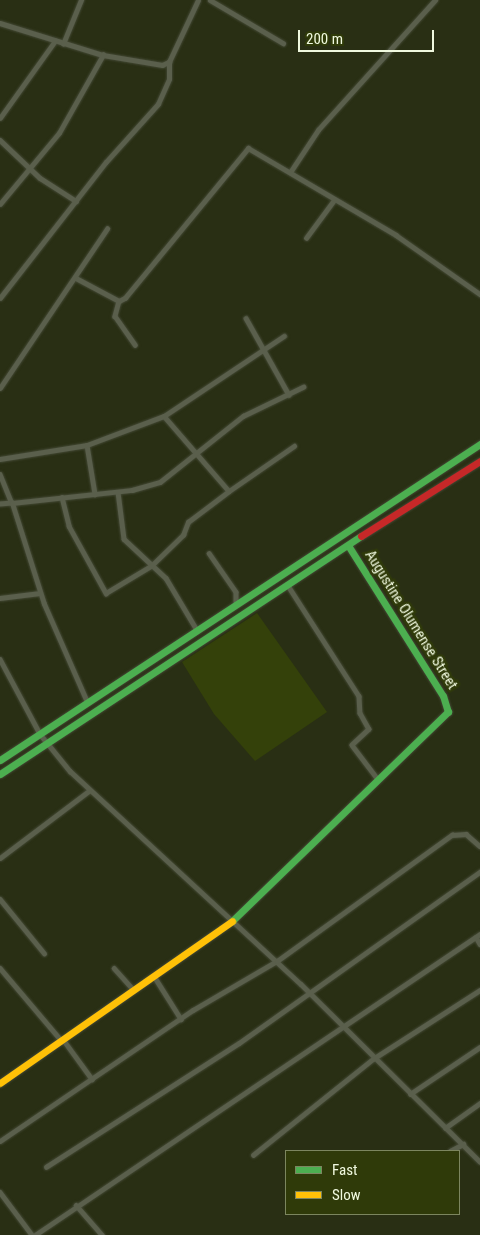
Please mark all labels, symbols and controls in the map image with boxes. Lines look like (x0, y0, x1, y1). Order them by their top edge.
scale bar (300, 20, 436, 52)
text: 200 m (306, 30, 343, 48)
street label: Augustine Olumense Street (361, 547, 461, 693)
legend (285, 1150, 460, 1215)
text: Fast (332, 1161, 357, 1179)
text: Slow (332, 1186, 361, 1204)

